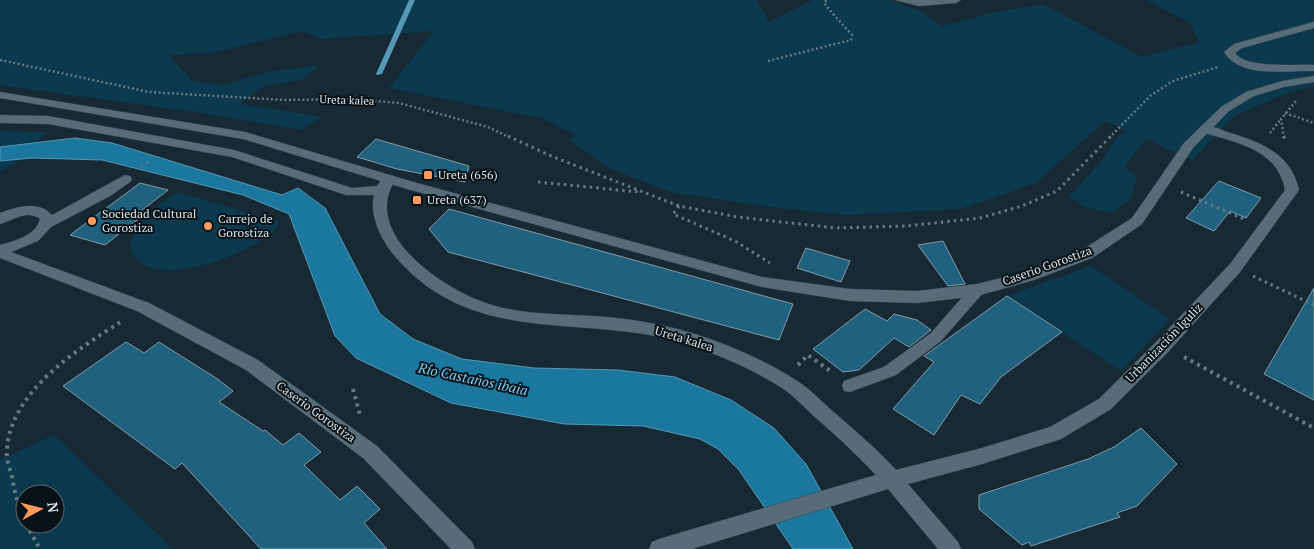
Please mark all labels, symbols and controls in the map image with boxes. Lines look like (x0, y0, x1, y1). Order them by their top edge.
street label: Ureta kalea (319, 92, 375, 108)
place label: Ureta (656) (438, 167, 498, 182)
marker: Ureta (656) (422, 169, 434, 181)
place label: Ureta (637) (427, 192, 487, 207)
marker: Ureta (637) (411, 194, 423, 206)
place label: Sociedad Cultural Gorostiza (102, 206, 197, 235)
place label: Carrejo de Gorostiza (218, 211, 273, 240)
marker: Sociedad Cultural Gorostiza (86, 215, 98, 227)
marker: Carrejo de Gorostiza (202, 220, 214, 232)
street label: Caserio Gorostiza (1000, 242, 1094, 289)
street label: Urbanización Iguliz (1122, 300, 1205, 385)
street label: Ureta kalea (653, 323, 715, 354)
water label: Río Castaños ibaia (416, 357, 530, 399)
street label: Caserio Gorostiza (274, 378, 359, 445)
north arrow (15, 484, 65, 534)
text: N (43, 501, 64, 514)

